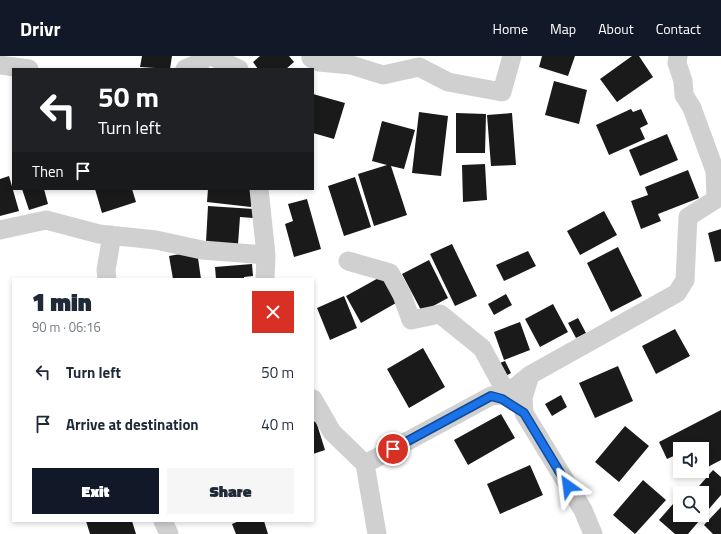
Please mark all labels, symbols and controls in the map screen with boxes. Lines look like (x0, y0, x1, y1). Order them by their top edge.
text: Drivr (20, 14, 61, 43)
text: Home (493, 18, 528, 39)
text: Map (550, 18, 576, 39)
text: About (598, 18, 634, 39)
text: Contact (656, 18, 701, 39)
text: 50 m (98, 75, 159, 118)
icon: left (32, 84, 84, 136)
text: Turn left (98, 114, 161, 141)
text: Then (32, 160, 64, 183)
icon: arrive (72, 160, 94, 182)
text: 1 min (32, 284, 92, 320)
button: close (252, 291, 294, 333)
text: 90 m · 06:16 (32, 317, 101, 337)
icon: left (32, 361, 54, 383)
text: Turn left (66, 361, 121, 384)
text: 50 m (261, 361, 294, 384)
icon: arrive (32, 413, 54, 435)
text: Arrive at destination (66, 413, 199, 436)
text: 40 m (261, 413, 294, 436)
pin (376, 432, 410, 466)
icon: arrive (382, 438, 404, 460)
map controls (673, 442, 709, 522)
button: sound (673, 442, 709, 478)
position arrow (547, 465, 589, 507)
button: Exit (32, 468, 159, 514)
button: Share (167, 468, 294, 514)
button: search (673, 486, 709, 522)

